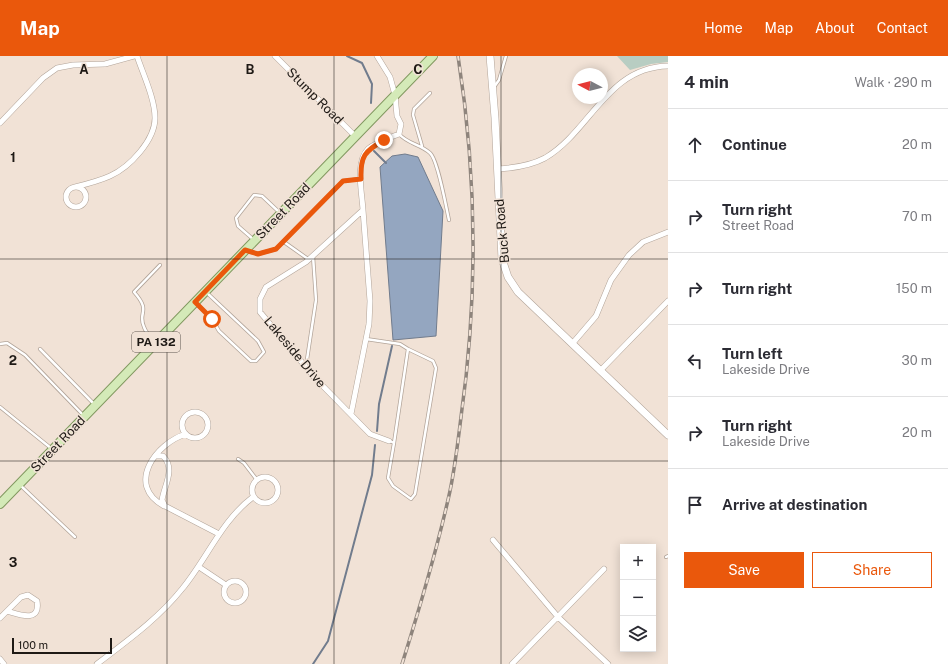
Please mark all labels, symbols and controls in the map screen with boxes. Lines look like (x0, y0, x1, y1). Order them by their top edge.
text: Map (20, 17, 60, 39)
text: Home (704, 20, 743, 36)
text: Map (765, 20, 793, 36)
text: About (815, 20, 855, 36)
text: Contact (877, 20, 928, 36)
text: A (79, 62, 89, 77)
text: B (246, 62, 255, 77)
text: C (413, 62, 423, 77)
street label: Stump Road (284, 65, 346, 127)
north arrow (572, 68, 608, 104)
text: 4 min (684, 72, 729, 92)
text: Walk · 290 m (854, 75, 932, 90)
route end (375, 131, 393, 149)
icon: ahead (684, 134, 706, 156)
text: Continue (722, 136, 787, 153)
text: 20 m (902, 137, 932, 152)
text: 1 (10, 150, 16, 165)
street label: Street Road (253, 180, 313, 242)
street label: Buck Road (492, 198, 512, 264)
text: Turn right (722, 201, 792, 218)
icon: right (684, 206, 706, 228)
text: 70 m (902, 209, 932, 224)
text: Street Road (722, 218, 794, 233)
icon: right (684, 278, 706, 300)
text: Turn right (722, 280, 792, 297)
text: 150 m (896, 281, 932, 296)
route start (203, 310, 221, 328)
street label: Lakeside Drive (261, 314, 329, 390)
road number: PA 132 (132, 332, 180, 352)
text: Turn left (722, 345, 783, 362)
icon: left (684, 350, 706, 372)
text: 2 (9, 353, 17, 368)
text: 30 m (902, 353, 932, 368)
text: Lakeside Drive (722, 362, 810, 377)
street label: Street Road (28, 413, 88, 475)
text: Turn right (722, 417, 792, 434)
icon: right (684, 422, 706, 444)
text: 20 m (902, 425, 932, 440)
text: Lakeside Drive (722, 434, 810, 449)
icon: arrive (684, 494, 706, 516)
text: Arrive at destination (722, 496, 867, 513)
map controls (620, 544, 656, 652)
button: + (620, 544, 656, 580)
button: Save (684, 552, 804, 588)
button: Share (812, 552, 932, 588)
text: 3 (9, 555, 18, 570)
button: − (620, 580, 656, 616)
button: layers (620, 616, 656, 652)
scale bar (12, 636, 112, 655)
text: 100 m (18, 639, 48, 651)

